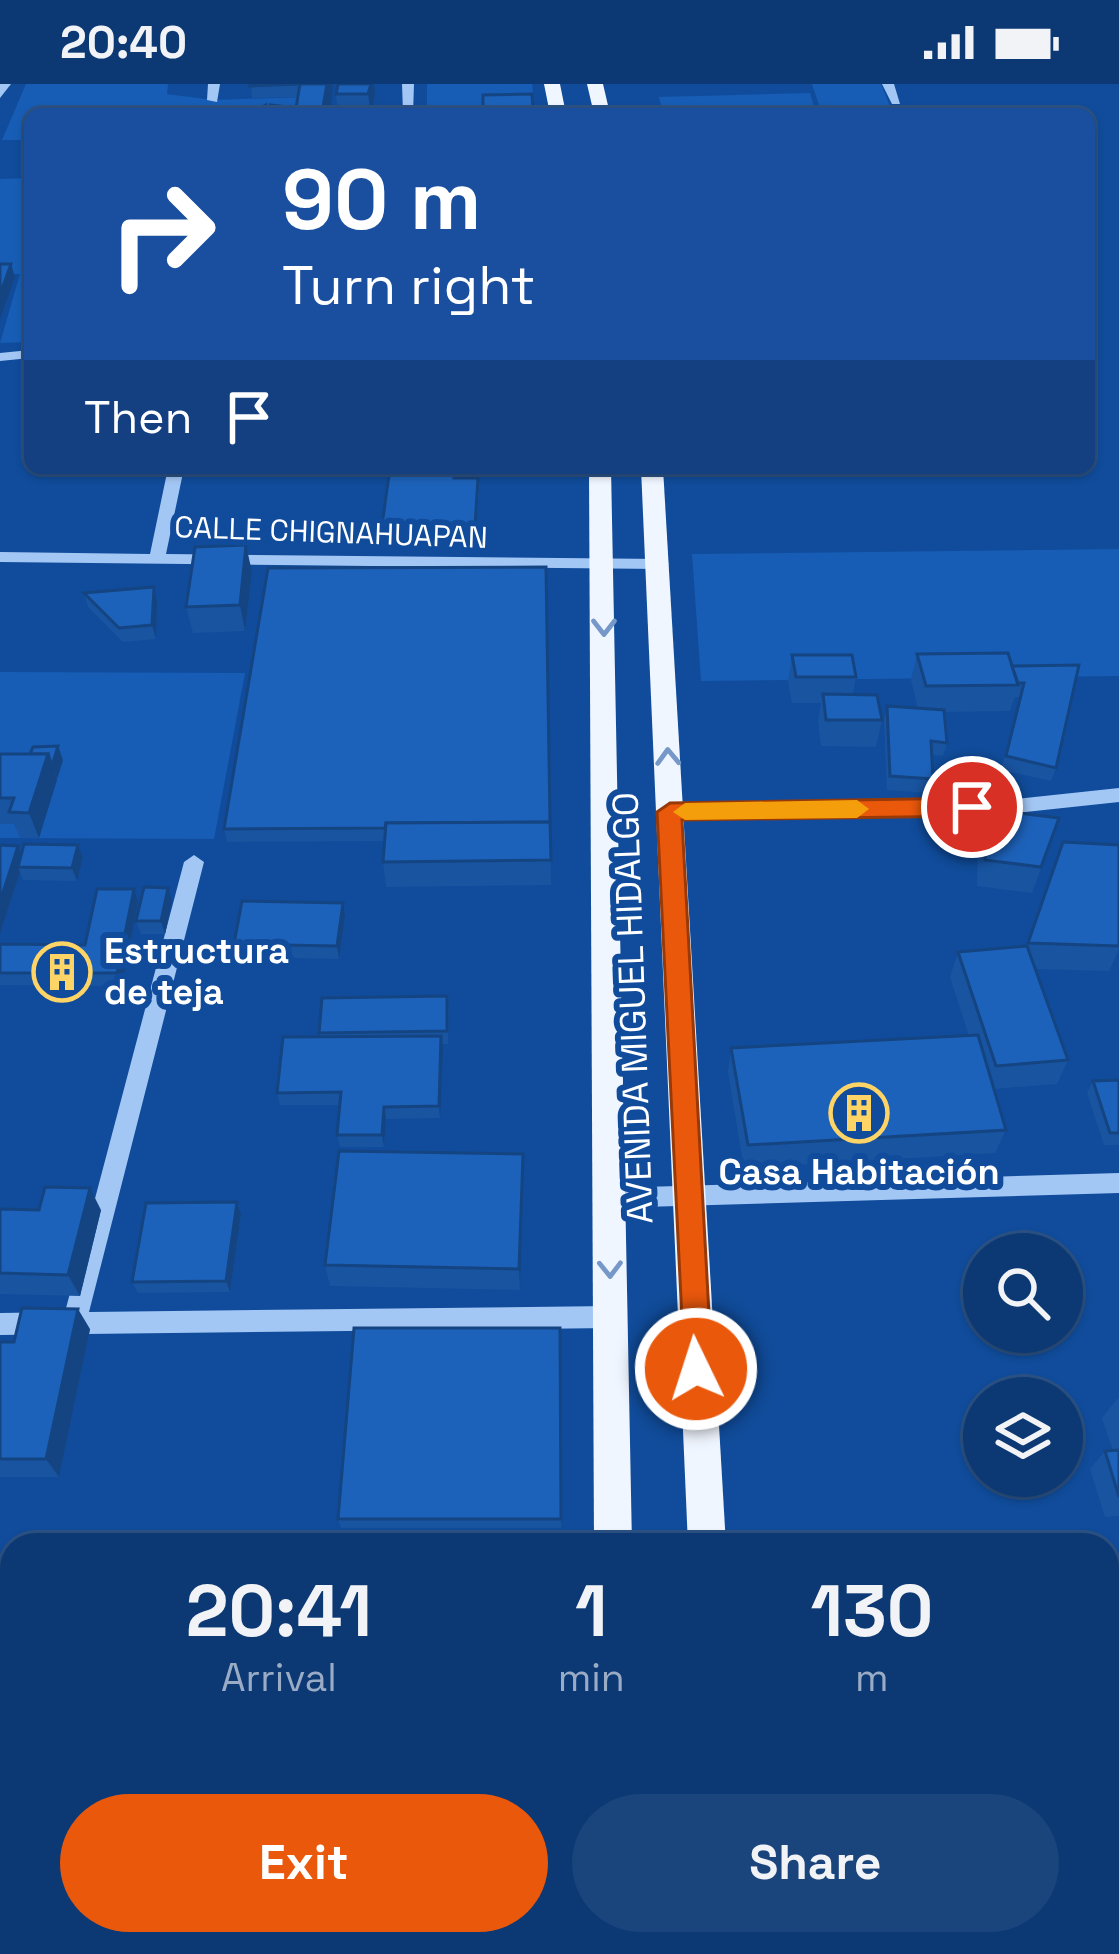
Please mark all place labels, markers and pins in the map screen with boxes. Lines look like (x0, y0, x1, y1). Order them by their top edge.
pin (921, 756, 1023, 858)
place label: Estructura de teja (104, 928, 289, 1015)
building icon: Estructura de teja (31, 941, 93, 1003)
building icon: Casa Habitación (828, 1082, 890, 1144)
place label: Casa Habitación (718, 1149, 1000, 1195)

